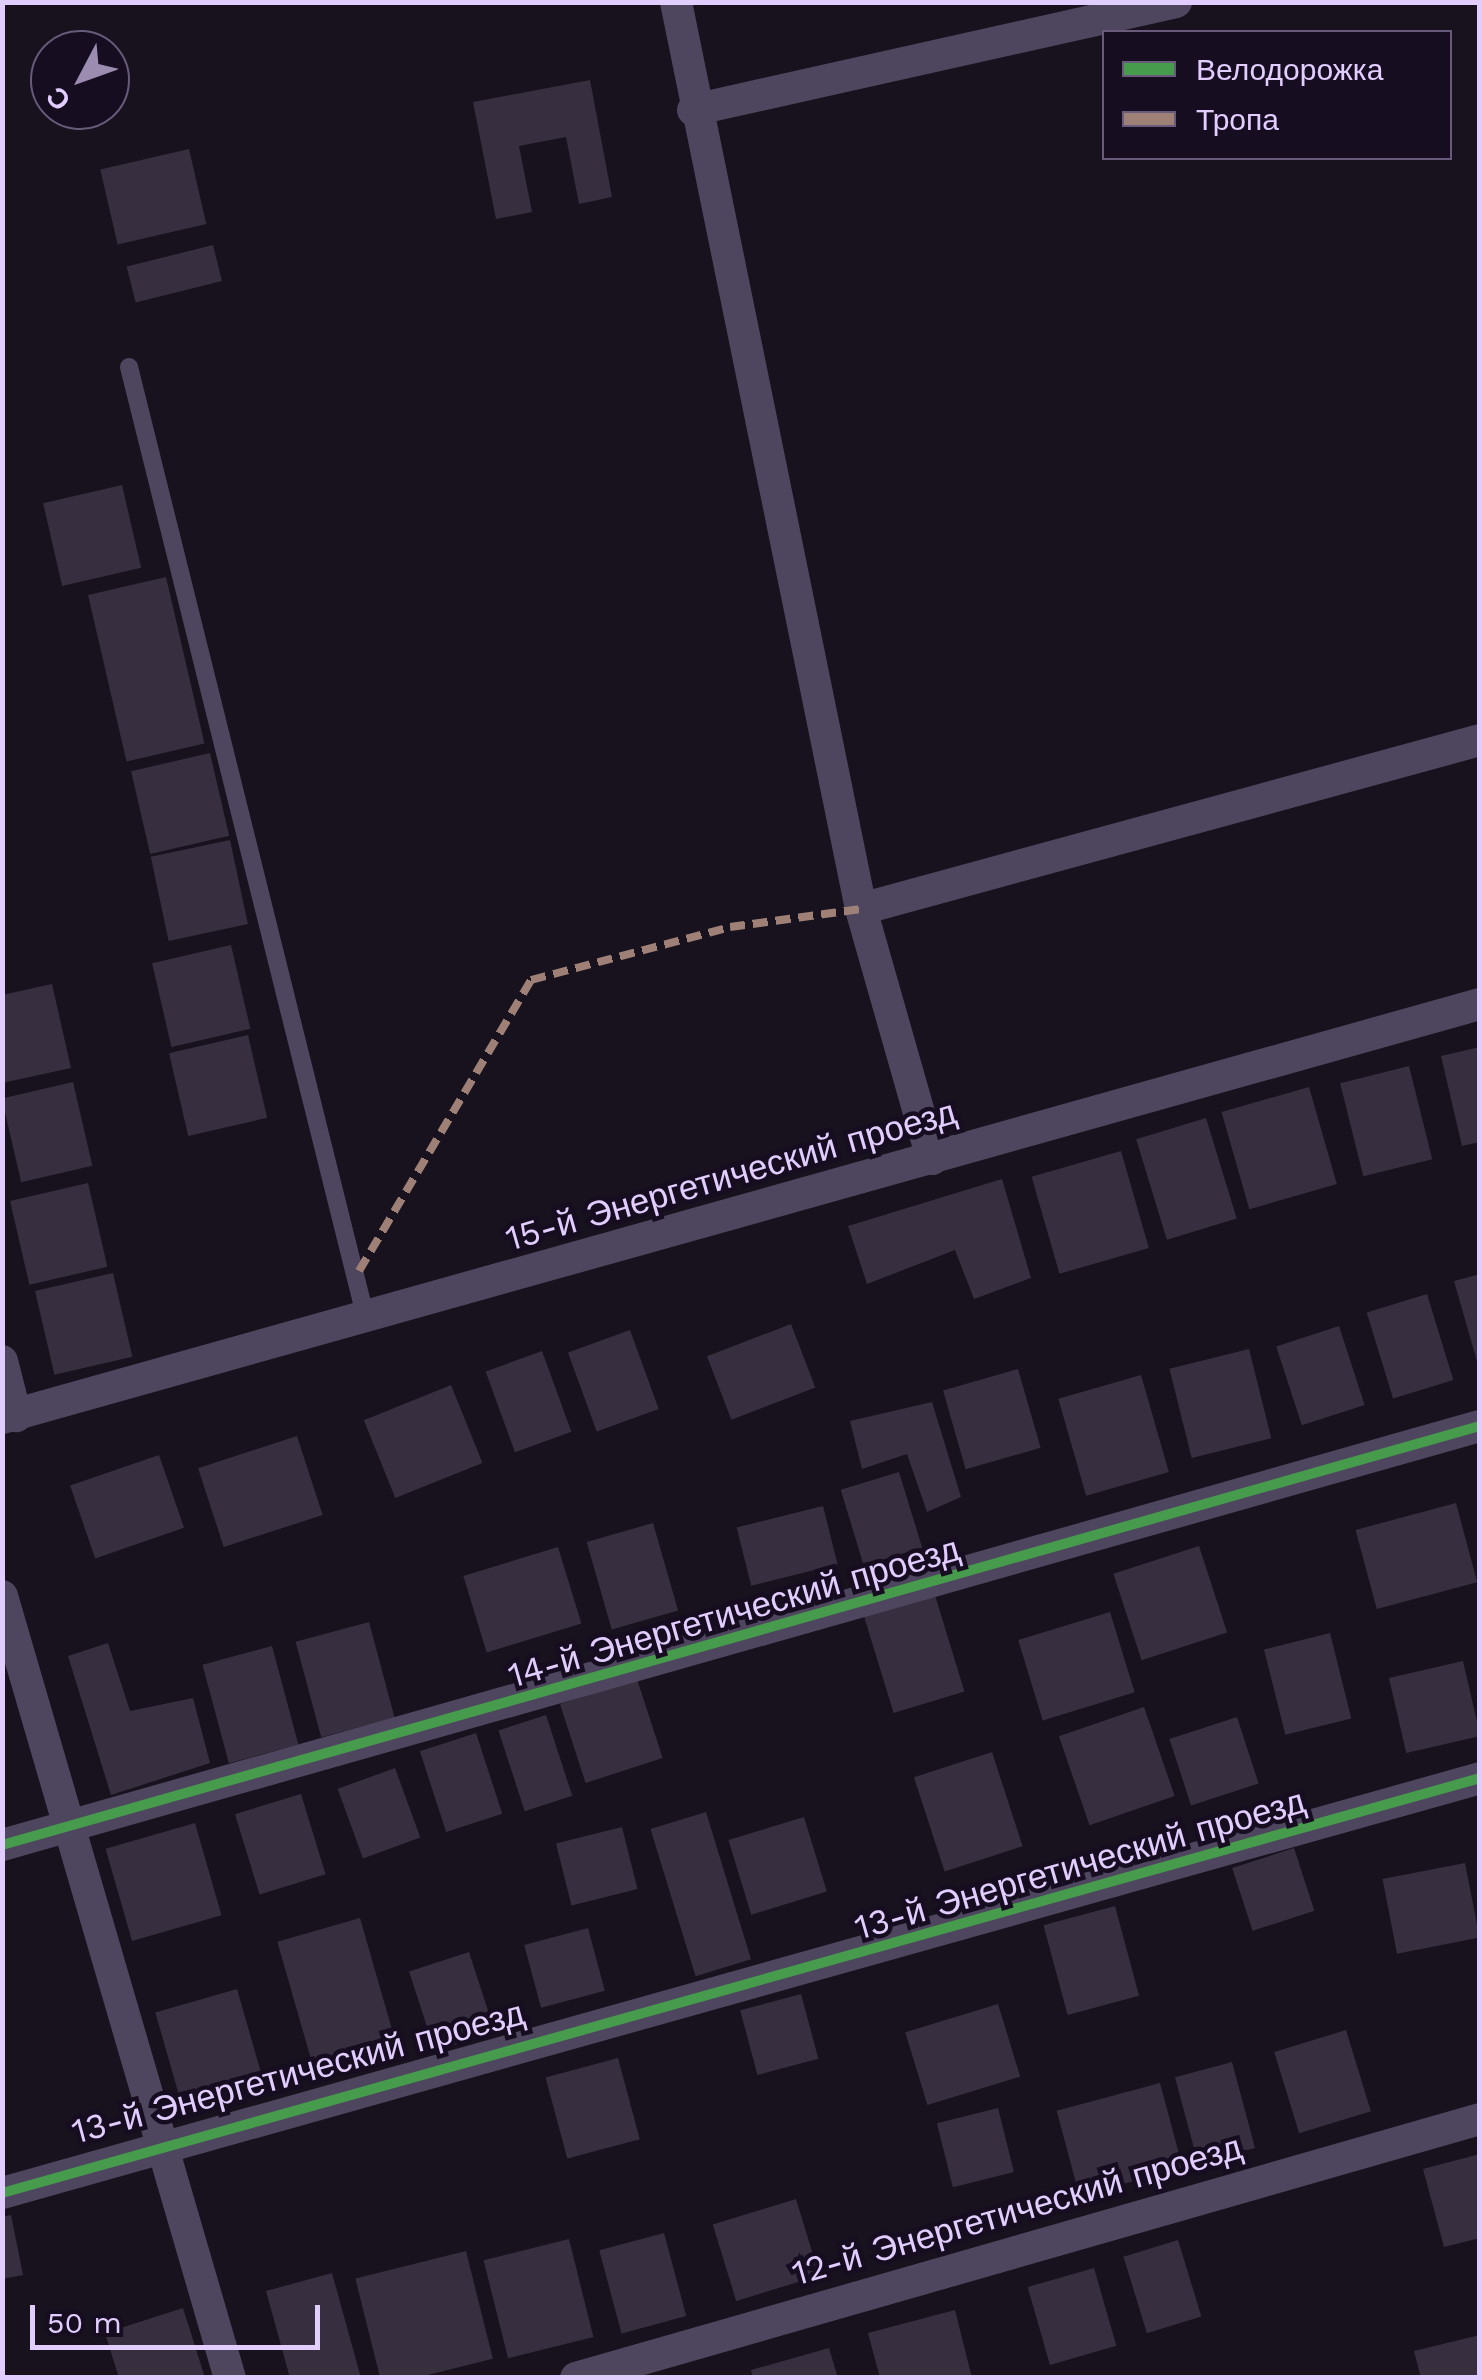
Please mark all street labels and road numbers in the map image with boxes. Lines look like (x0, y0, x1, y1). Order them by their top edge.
street label: 15-й Энергетический проезд (501, 1091, 961, 1259)
street label: 14-й Энергетический проезд (504, 1527, 964, 1697)
street label: 13-й Энергетический проезд (850, 1780, 1310, 1948)
street label: 13-й Энергетический проезд (67, 1991, 529, 2153)
street label: 12-й Энергетический проезд (787, 2126, 1247, 2294)

